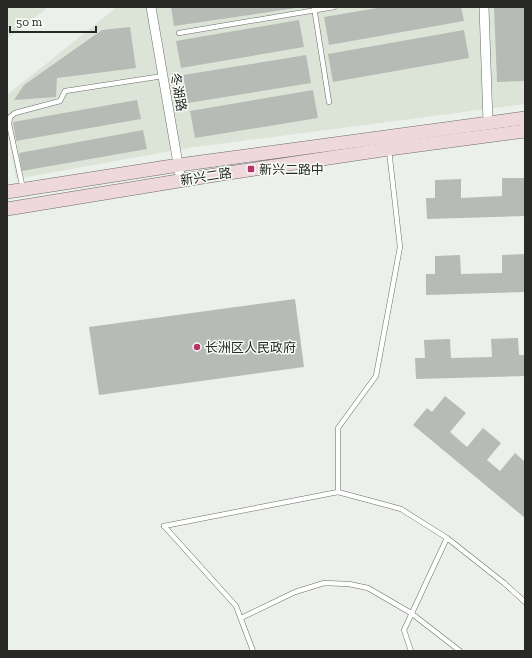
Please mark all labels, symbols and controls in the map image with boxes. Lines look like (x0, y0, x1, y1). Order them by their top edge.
scale bar (10, 8, 96, 34)
text: 50 m (16, 15, 43, 29)
street label: 冬湖路 (168, 72, 189, 113)
place label: 新兴二路中 (259, 162, 324, 177)
marker: 新兴二路中 (246, 164, 256, 174)
street label: 新兴二路 (179, 165, 233, 188)
place label: 长洲区人民政府 (205, 340, 296, 355)
marker: 长洲区人民政府 (192, 342, 202, 352)

